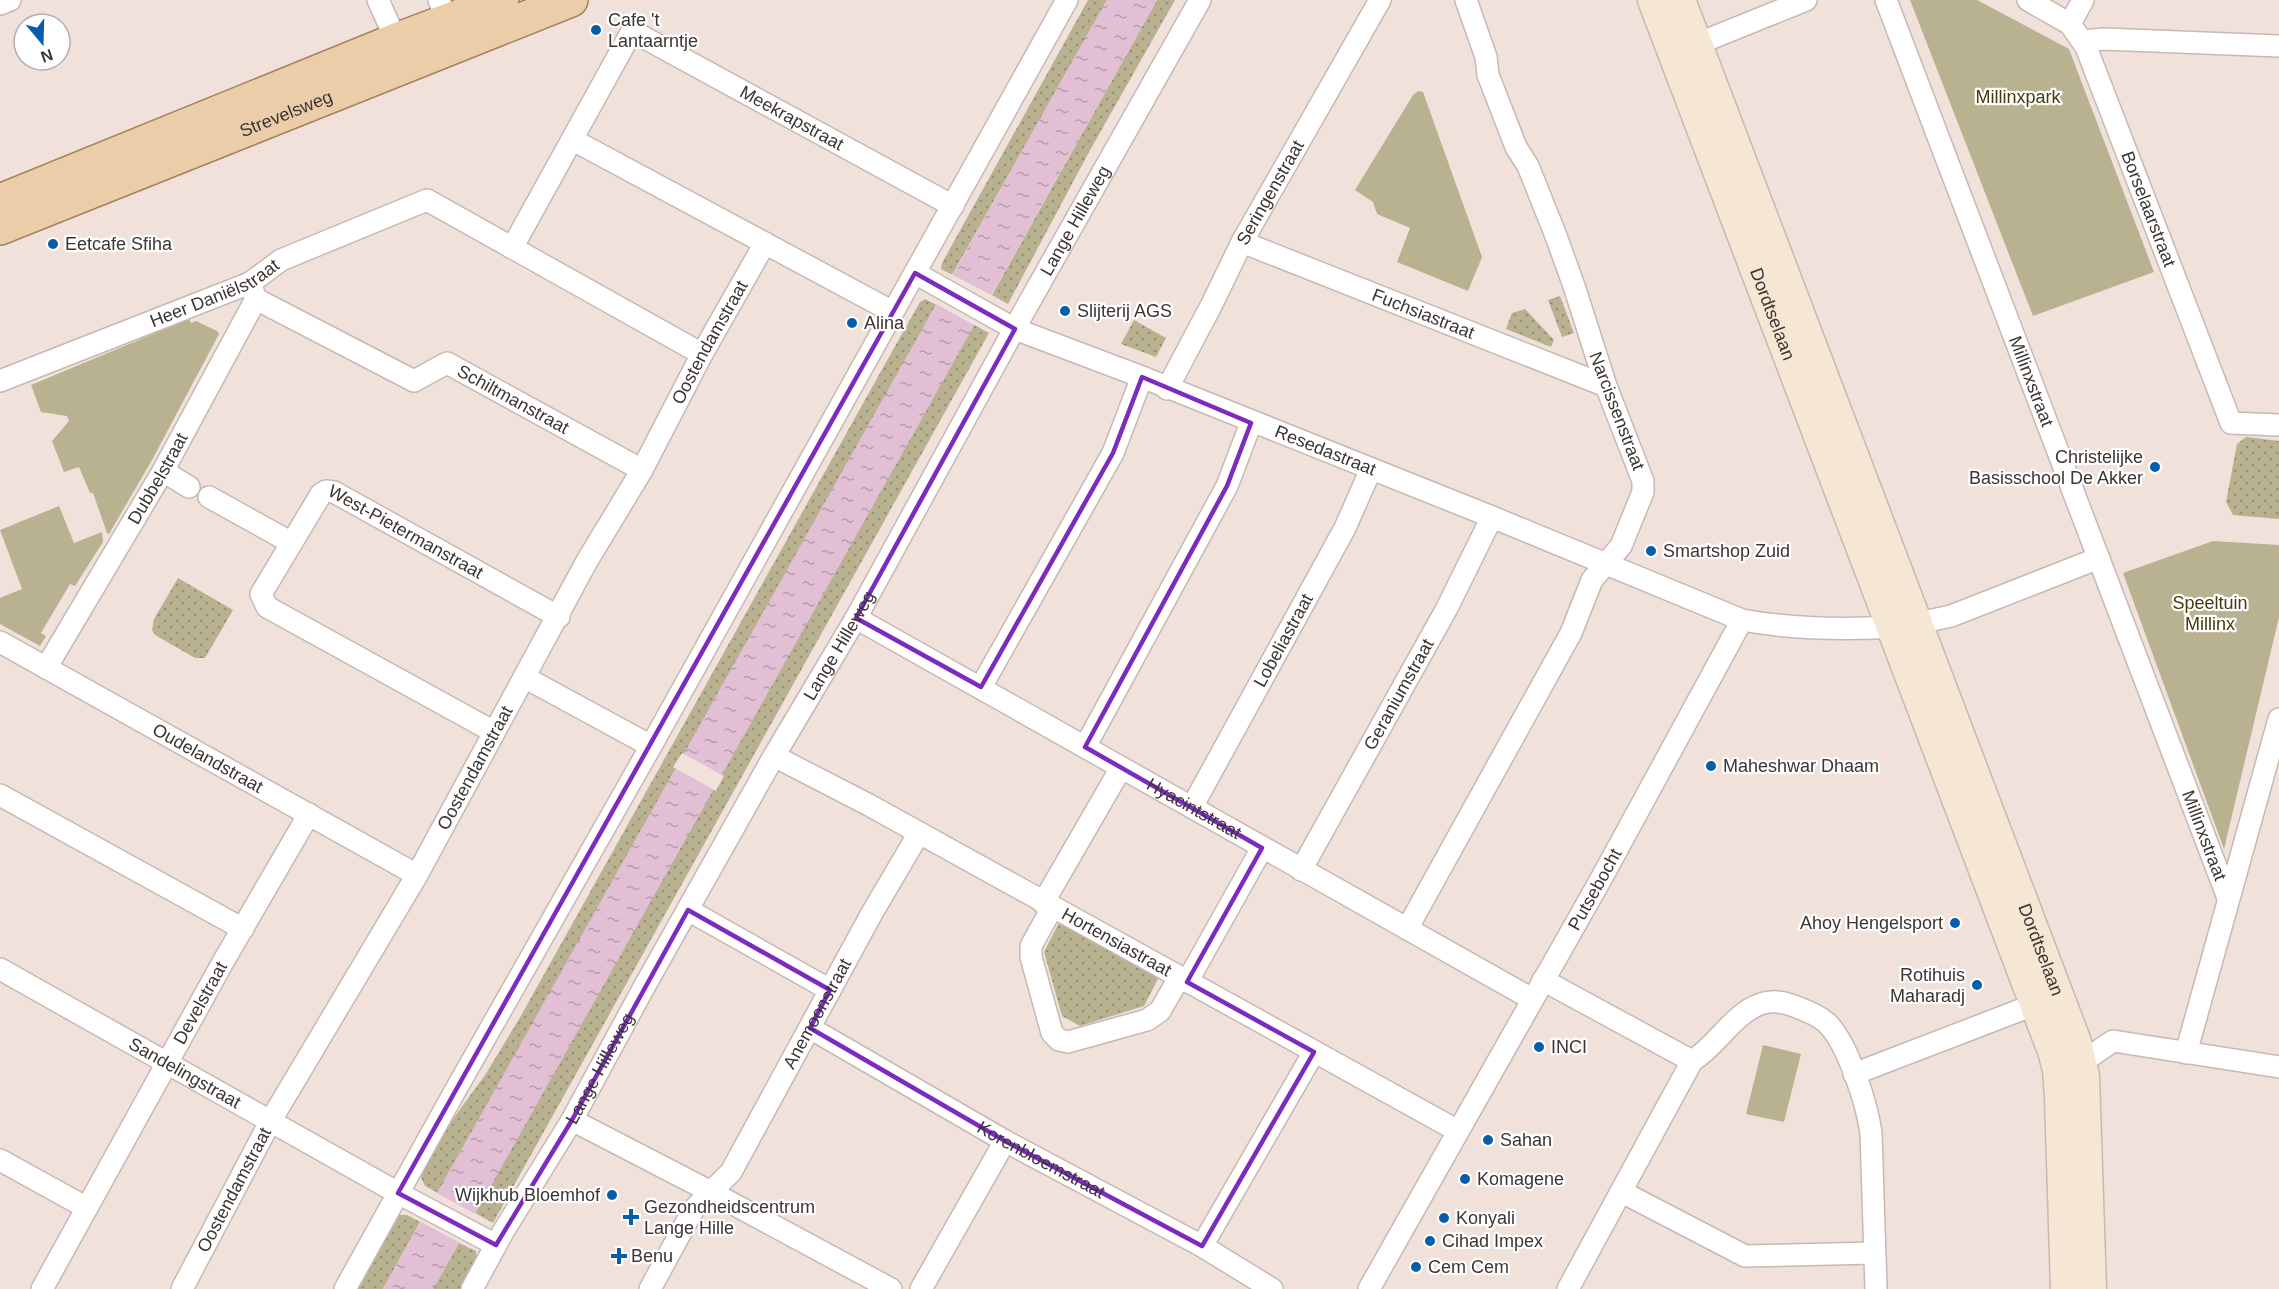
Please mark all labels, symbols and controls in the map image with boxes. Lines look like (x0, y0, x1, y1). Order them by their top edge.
place label: Cafe 't Lantaarntje (608, 10, 698, 51)
north arrow (12, 12, 72, 72)
marker: Cafe 't Lantaarntje (589, 23, 603, 37)
text: N (38, 46, 55, 66)
street label: Meekrapstraat (736, 82, 847, 154)
street label: Strevelsweg (237, 86, 335, 141)
park label: Millinxpark (1975, 87, 2062, 107)
street label: Seringenstraat (1233, 137, 1308, 248)
street label: Borselaarstraat (2117, 148, 2180, 270)
street label: Lange Hilleweg (1036, 162, 1114, 279)
place label: Eetcafe Sfiha (65, 234, 173, 254)
marker: Eetcafe Sfiha (46, 237, 60, 251)
street label: Heer Daniëlstraat (147, 255, 283, 331)
street label: Dordtselaan (1746, 265, 1799, 363)
street label: Oostendamstraat (668, 277, 752, 408)
street label: Fuchsiastraat (1369, 285, 1477, 343)
place label: Slijterij AGS (1077, 301, 1172, 321)
marker: Slijterij AGS (1058, 304, 1072, 318)
place label: Alina (864, 313, 905, 333)
marker: Alina (845, 316, 859, 330)
street label: Millinxstraat (2005, 333, 2057, 429)
street label: Narcissenstraat (1585, 349, 1649, 473)
street label: Schiltmanstraat (454, 361, 572, 438)
street label: Resedastraat (1272, 421, 1379, 480)
street label: Dubbelstraat (124, 429, 192, 528)
place label: Christelijke Basisschool De Akker (1969, 447, 2143, 488)
marker: Christelijke Basisschool De Akker (2148, 460, 2162, 474)
street label: West-Pietermanstraat (325, 481, 487, 583)
place label: Smartshop Zuid (1663, 541, 1790, 561)
marker: Smartshop Zuid (1644, 544, 1658, 558)
street label: Lange Hilleweg (799, 587, 879, 704)
street label: Lobeliastraat (1250, 590, 1317, 690)
park label: Speeltuin Millinx (2172, 593, 2248, 634)
street label: Geraniumstraat (1360, 635, 1438, 754)
street label: Oostendamstraat (433, 702, 517, 833)
street label: Oudelandstraat (149, 719, 266, 797)
place label: Maheshwar Dhaam (1723, 756, 1879, 776)
marker: Maheshwar Dhaam (1704, 759, 1718, 773)
street label: Hyacintstraat (1143, 774, 1245, 843)
street label: Millinxstraat (2178, 787, 2230, 883)
street label: Putsebocht (1564, 845, 1626, 934)
street label: Dordtselaan (2014, 901, 2068, 999)
street label: Hortensiastraat (1058, 904, 1175, 980)
place label: Ahoy Hengelsport (1800, 913, 1943, 933)
marker: Ahoy Hengelsport (1948, 916, 1962, 930)
street label: Anemoonstraat (779, 955, 855, 1072)
street label: Develstraat (170, 958, 231, 1048)
place label: Rotihuis Maharadj (1890, 965, 1965, 1006)
marker: Rotihuis Maharadj (1970, 978, 1984, 992)
street label: Lange Hilleweg (562, 1010, 638, 1127)
street label: Sandelingstraat (125, 1034, 244, 1112)
place label: INCI (1551, 1037, 1587, 1057)
marker: INCI (1532, 1040, 1546, 1054)
street label: Korenbloemstraat (974, 1117, 1108, 1202)
street label: Oostendamstraat (193, 1124, 275, 1256)
place label: Sahan (1500, 1130, 1552, 1150)
marker: Sahan (1481, 1133, 1495, 1147)
place label: Komagene (1477, 1169, 1564, 1189)
marker: Komagene (1458, 1172, 1472, 1186)
place label: Wijkhub Bloemhof (455, 1185, 601, 1205)
marker: Wijkhub Bloemhof (605, 1188, 619, 1202)
place label: Gezondheidscentrum Lange Hille (644, 1197, 815, 1238)
marker: Gezondheidscentrum Lange Hille (622, 1208, 640, 1226)
place label: Konyali (1456, 1208, 1515, 1228)
marker: Konyali (1437, 1211, 1451, 1225)
place label: Cihad Impex (1442, 1231, 1543, 1251)
marker: Cihad Impex (1423, 1234, 1437, 1248)
place label: Benu (631, 1246, 673, 1266)
marker: Benu (612, 1249, 626, 1263)
place label: Cem Cem (1428, 1257, 1509, 1277)
marker: Cem Cem (1409, 1260, 1423, 1274)

